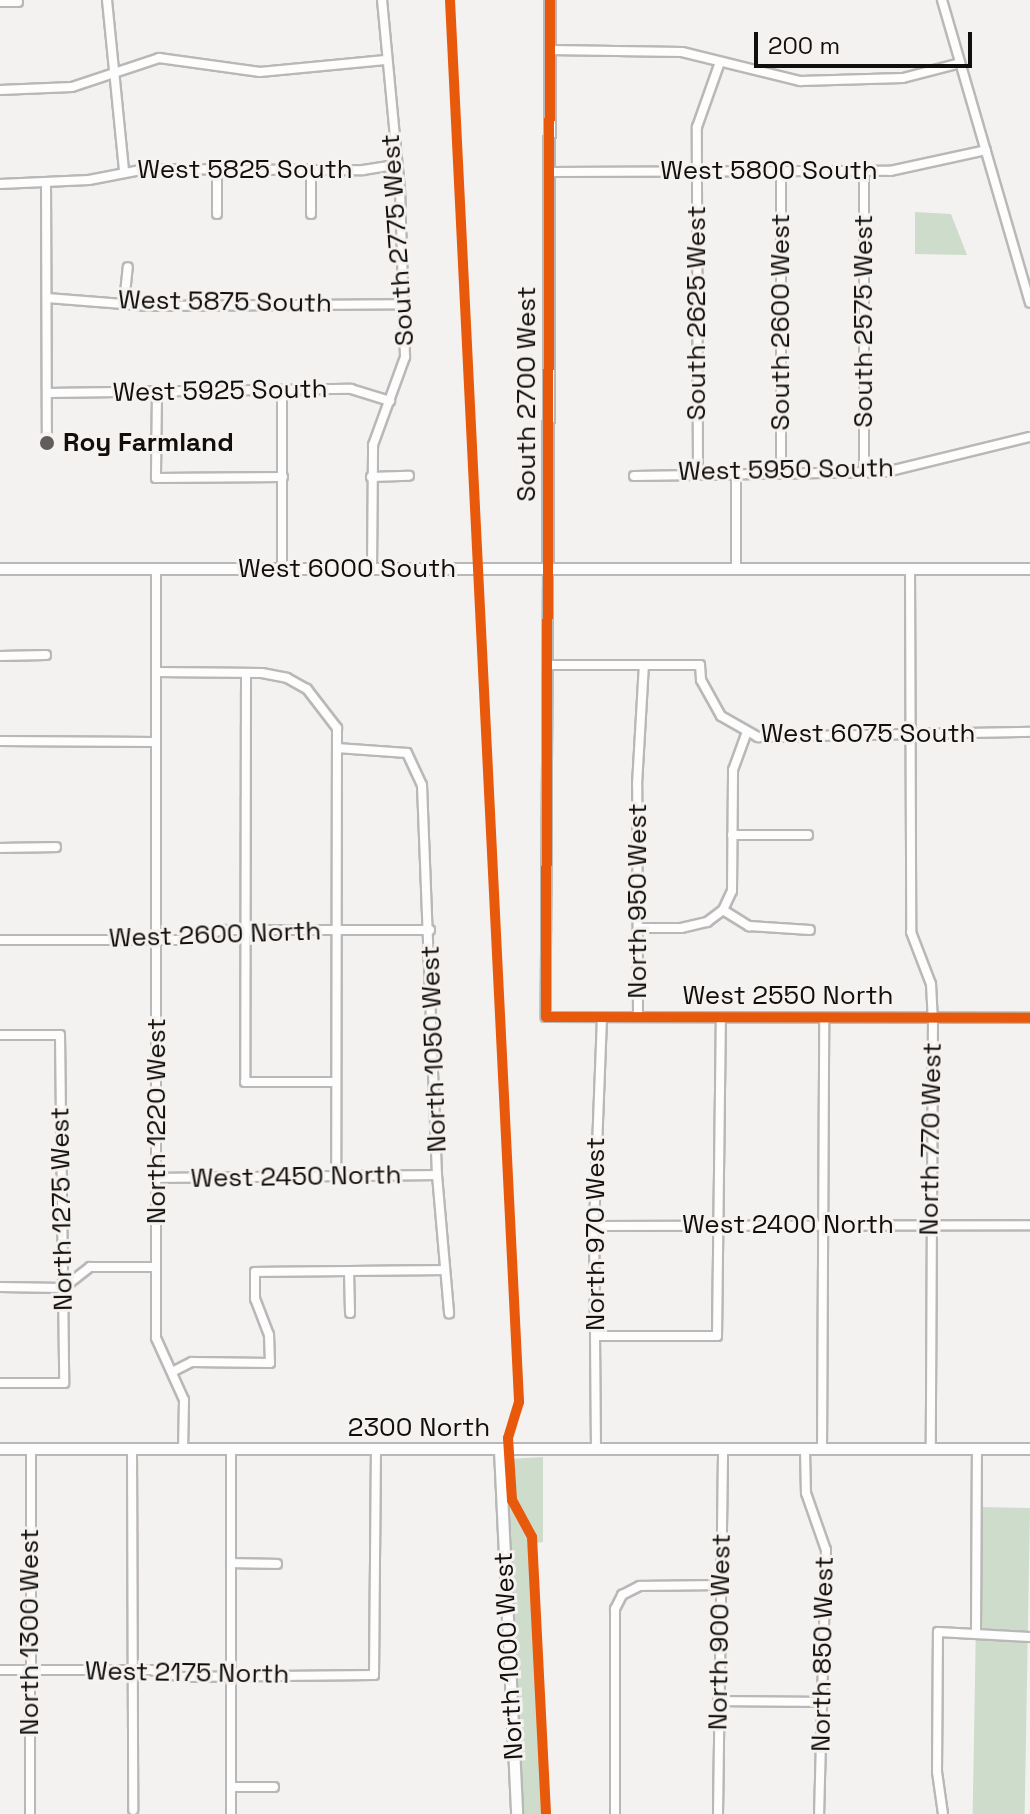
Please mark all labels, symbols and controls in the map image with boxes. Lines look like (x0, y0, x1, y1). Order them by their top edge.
scale bar (758, 16, 976, 66)
text: 200 m (768, 30, 840, 61)
street label: South 2775 West (375, 133, 421, 347)
street label: West 5825 South (137, 154, 353, 186)
street label: West 5800 South (660, 155, 878, 187)
street label: South 2625 West (681, 205, 713, 421)
street label: South 2600 West (765, 213, 797, 431)
street label: South 2575 West (848, 214, 880, 428)
street label: West 5875 South (118, 285, 332, 319)
street label: South 2700 West (511, 286, 543, 502)
street label: West 5925 South (112, 374, 328, 408)
place label: Roy Farmland (63, 427, 234, 459)
marker: Roy Farmland (38, 434, 56, 452)
street label: West 5950 South (678, 453, 894, 487)
street label: West 6000 South (238, 553, 456, 585)
street label: West 6075 South (761, 718, 975, 750)
street label: North 950 West (622, 803, 654, 999)
street label: West 2600 North (108, 916, 322, 954)
street label: North 1050 West (415, 945, 453, 1153)
street label: West 2550 North (682, 980, 894, 1012)
street label: North 1220 West (141, 1018, 173, 1224)
street label: North 770 West (914, 1042, 948, 1236)
street label: North 1275 West (45, 1107, 79, 1311)
street label: North 970 West (580, 1137, 612, 1331)
street label: West 2450 North (190, 1160, 402, 1194)
street label: West 2400 North (682, 1209, 894, 1241)
street label: 2300 North (348, 1412, 490, 1444)
street label: North 1300 West (14, 1528, 46, 1736)
street label: North 900 West (703, 1533, 737, 1731)
street label: North 1000 West (488, 1551, 530, 1761)
street label: North 850 West (806, 1556, 840, 1752)
street label: West 2175 North (85, 1656, 289, 1690)

